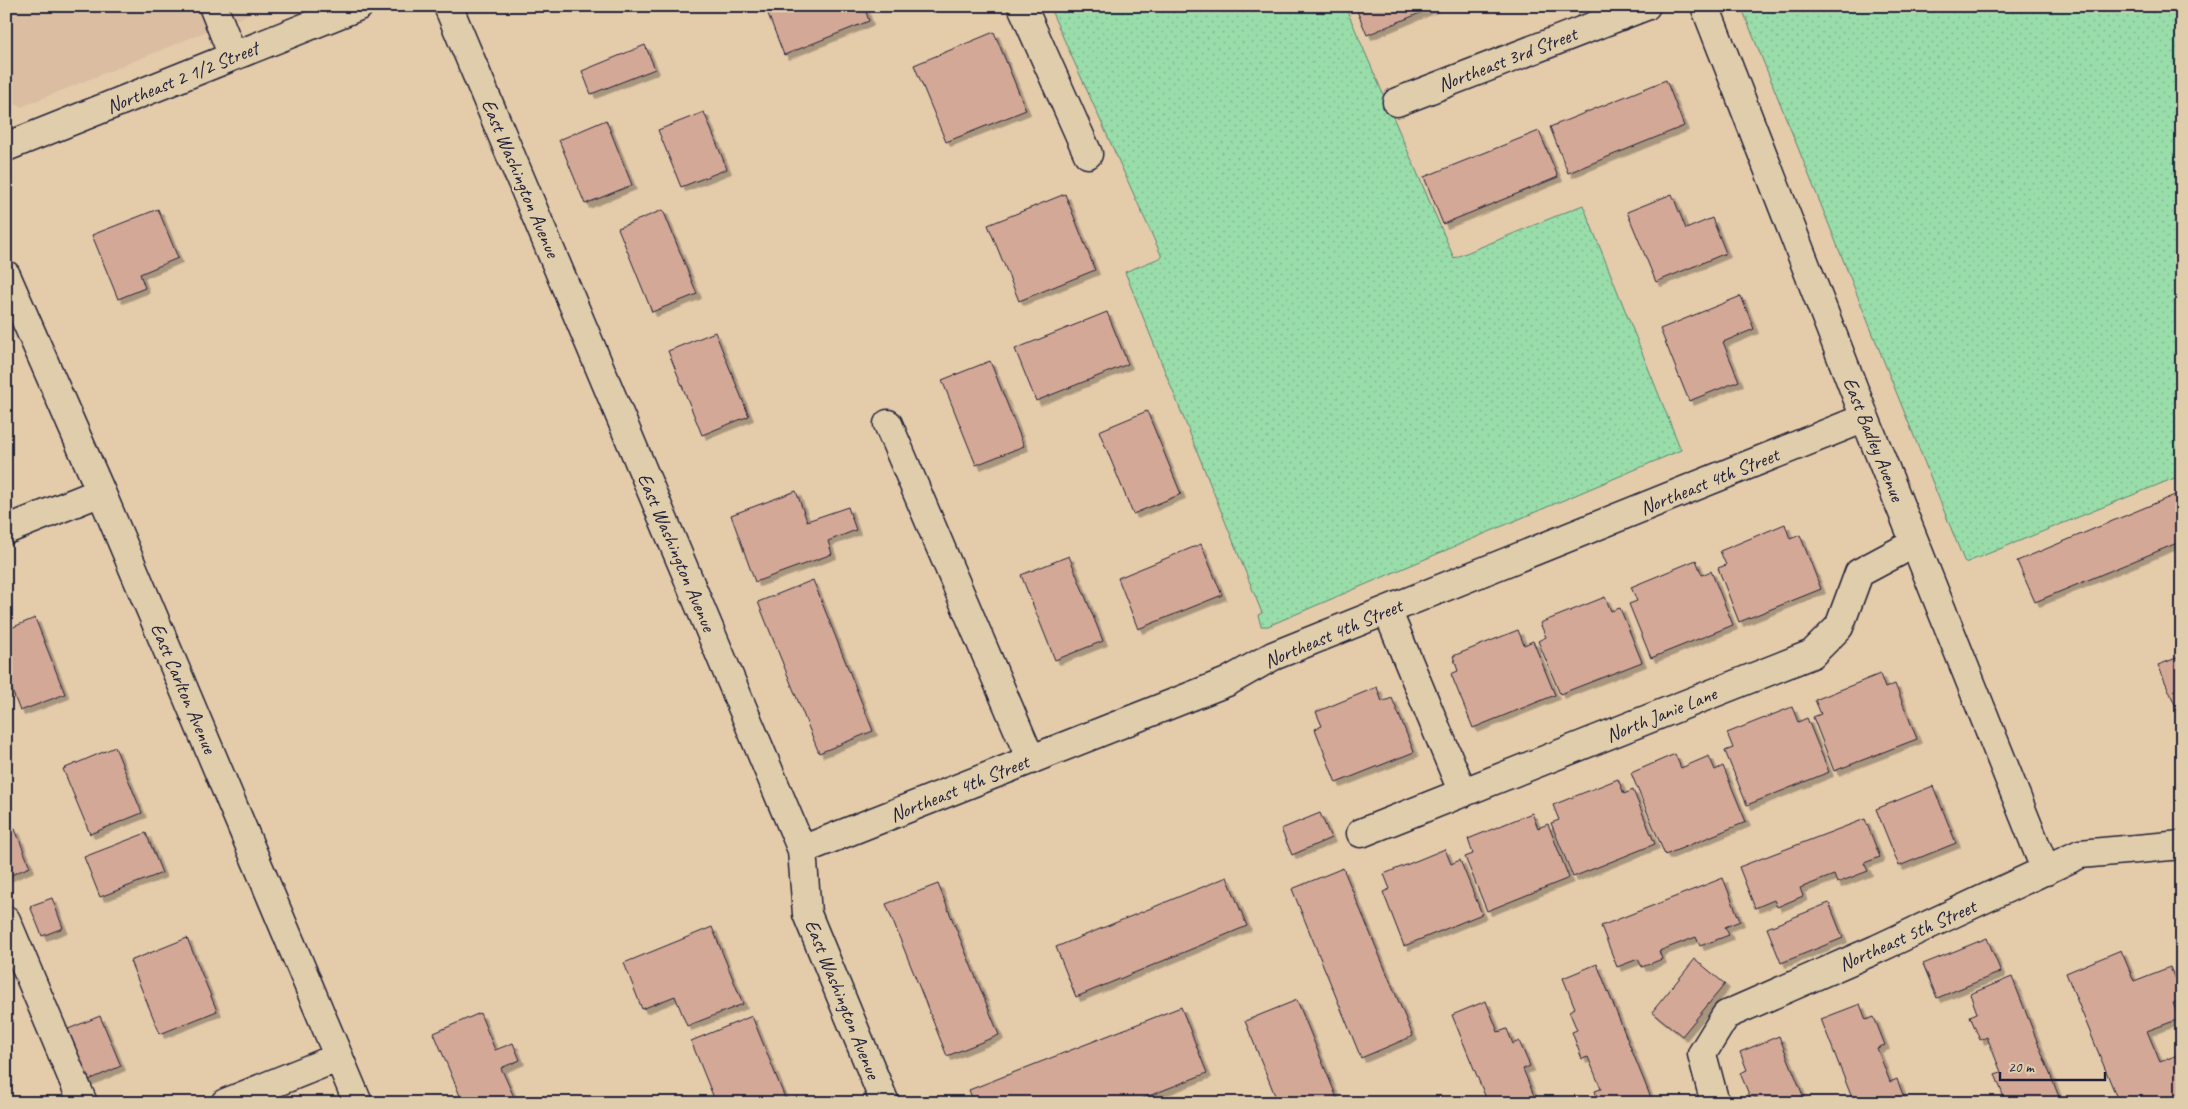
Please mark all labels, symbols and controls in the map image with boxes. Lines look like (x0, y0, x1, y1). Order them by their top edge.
street label: Northeast 3rd Street (1434, 21, 1582, 97)
street label: Northeast 2 1/2 Street (103, 34, 265, 119)
street label: East Washington Avenue (476, 95, 566, 262)
street label: East Badley Avenue (1837, 374, 1910, 506)
street label: Northeast 4th Street (1636, 441, 1785, 521)
street label: East Washington Avenue (632, 469, 722, 636)
street label: Northeast 4th Street (1260, 592, 1408, 674)
street label: East Carlton Avenue (145, 619, 223, 758)
street label: North Janie Lane (1602, 680, 1722, 748)
street label: Northeast 4th Street (886, 748, 1035, 828)
street label: Northeast 5th Street (1835, 893, 1982, 977)
street label: East Washington Avenue (799, 916, 886, 1084)
scale bar (2000, 1049, 2106, 1081)
text: 20 m (2008, 1058, 2035, 1077)

